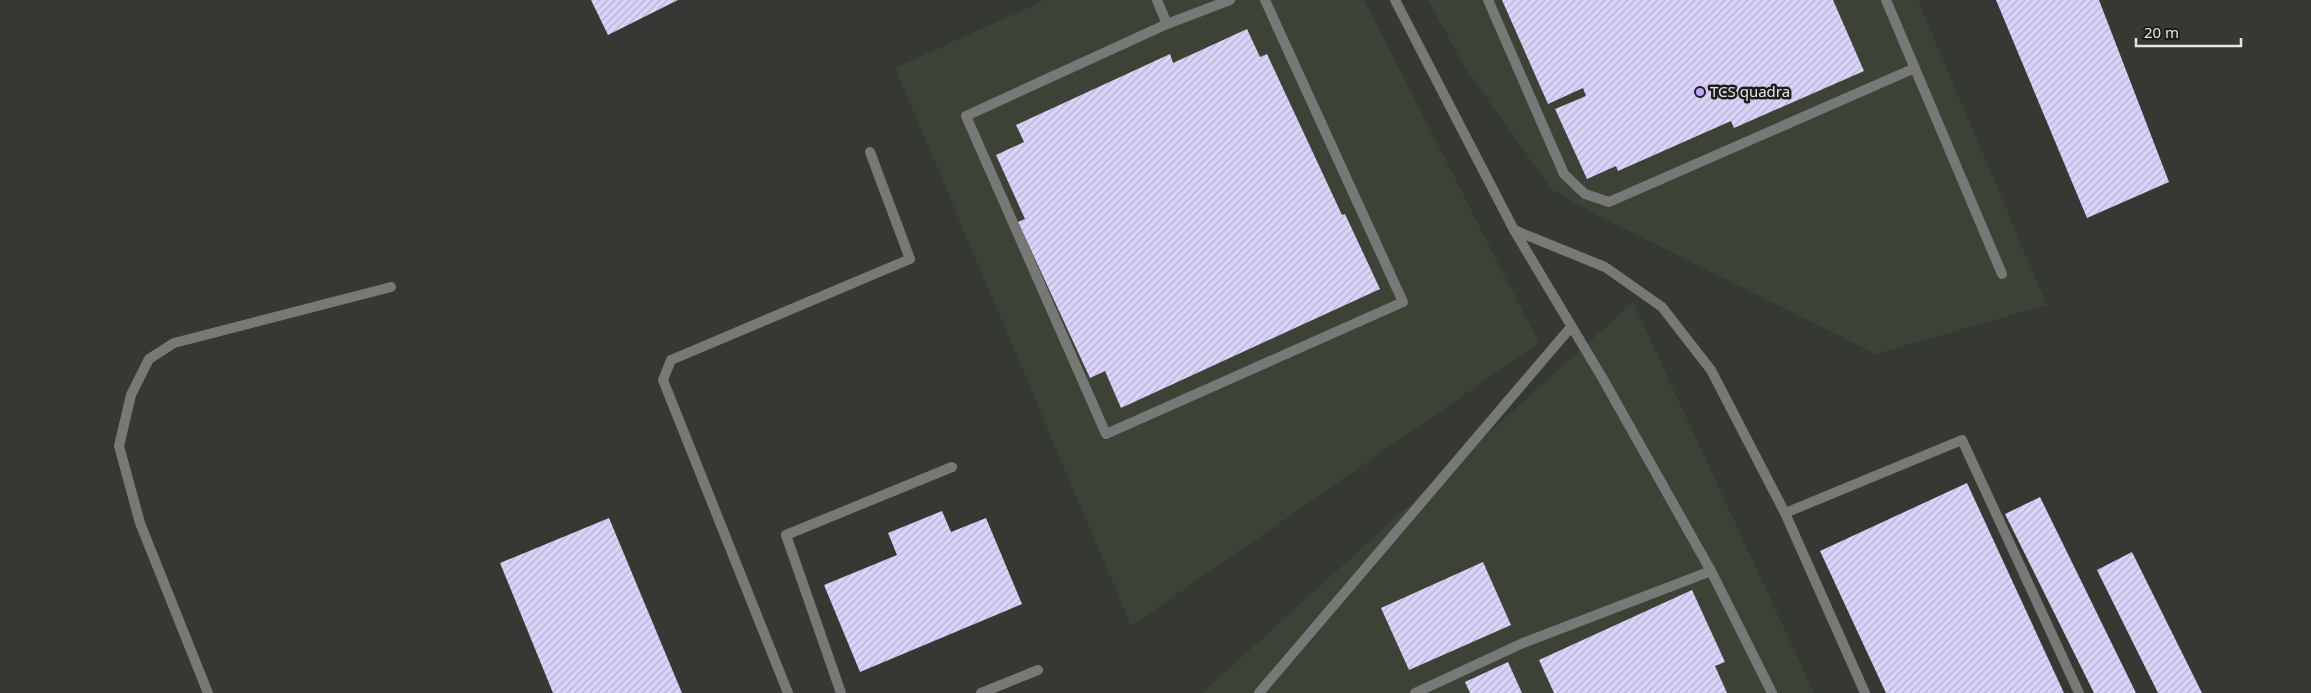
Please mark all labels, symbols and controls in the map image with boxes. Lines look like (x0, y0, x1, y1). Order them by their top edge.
scale bar (2136, 15, 2241, 47)
text: 20 m (2144, 22, 2179, 42)
place label: TCS quadra (1710, 81, 1790, 101)
marker: TCS quadra (1694, 86, 1706, 98)

